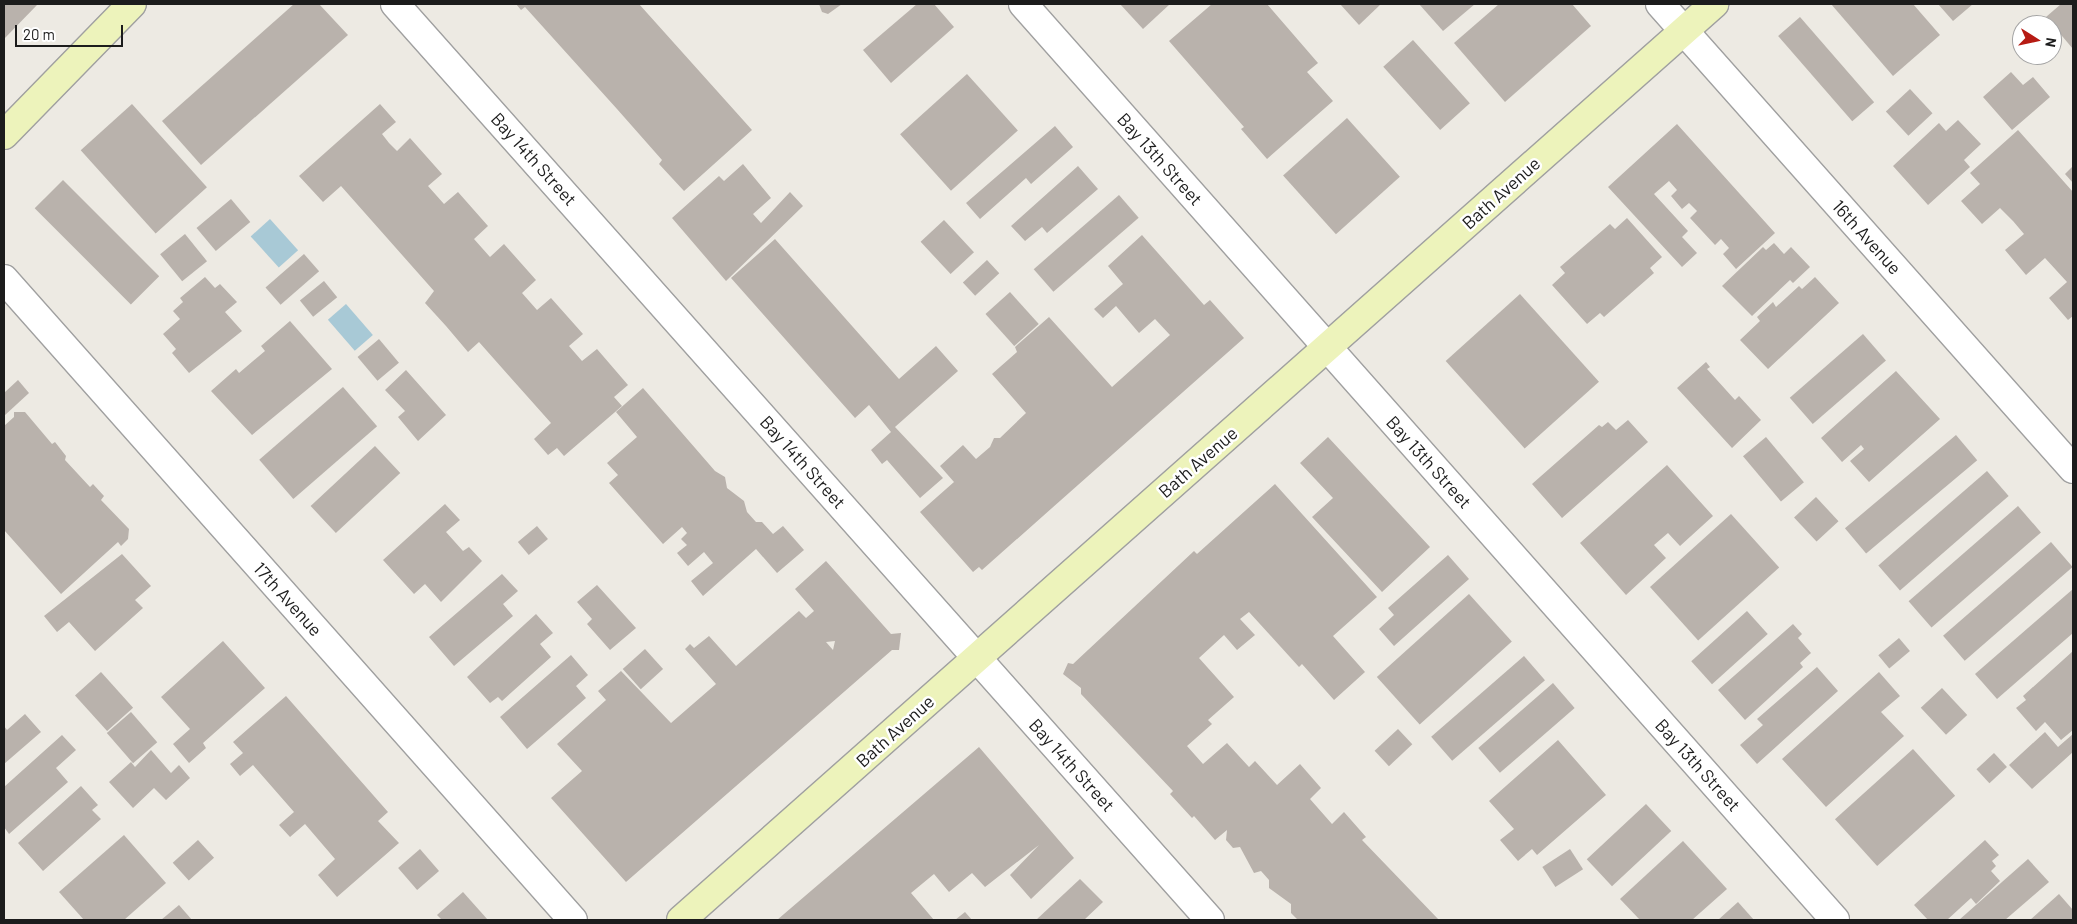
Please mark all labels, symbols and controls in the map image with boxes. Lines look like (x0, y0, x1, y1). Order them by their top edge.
scale bar (18, 15, 125, 47)
north arrow (2012, 15, 2062, 65)
text: 20 m (23, 25, 55, 43)
text: N (2042, 36, 2060, 49)
street label: Bay 14th Street (487, 108, 581, 210)
street label: Bay 13th Street (1113, 108, 1207, 210)
street label: Bath Avenue (1458, 152, 1544, 234)
street label: 16th Avenue (1828, 195, 1906, 279)
street label: Bay 14th Street (756, 411, 850, 513)
street label: Bay 13th Street (1382, 411, 1476, 513)
street label: Bath Avenue (1154, 422, 1242, 502)
street label: 17th Avenue (249, 558, 327, 640)
street label: Bath Avenue (852, 690, 938, 772)
street label: Bay 14th Street (1025, 714, 1119, 816)
street label: Bay 13th Street (1651, 714, 1745, 816)

